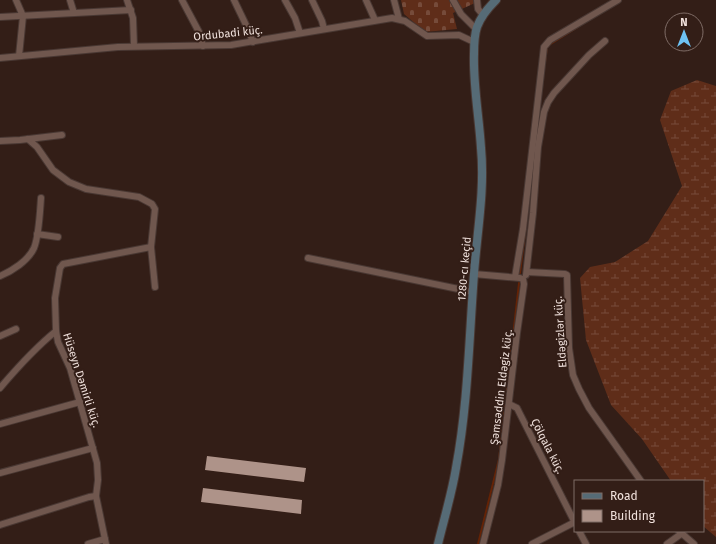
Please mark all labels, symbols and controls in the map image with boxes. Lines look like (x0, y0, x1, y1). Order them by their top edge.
north arrow (664, 12, 704, 52)
text: N (680, 16, 688, 29)
street label: Ordubadi küç. (193, 23, 264, 44)
street label: 1280-cı keçid (455, 236, 474, 302)
street label: Eldəgizlər küç. (551, 295, 569, 368)
street label: Şəmsəddin Eldəgiz küç. (488, 328, 515, 446)
street label: Hüseyn Dəmirli küç. (60, 331, 103, 430)
street label: Çölqala küç. (528, 417, 567, 476)
legend (574, 480, 704, 532)
text: Road (610, 489, 638, 503)
text: Building (610, 509, 656, 523)

